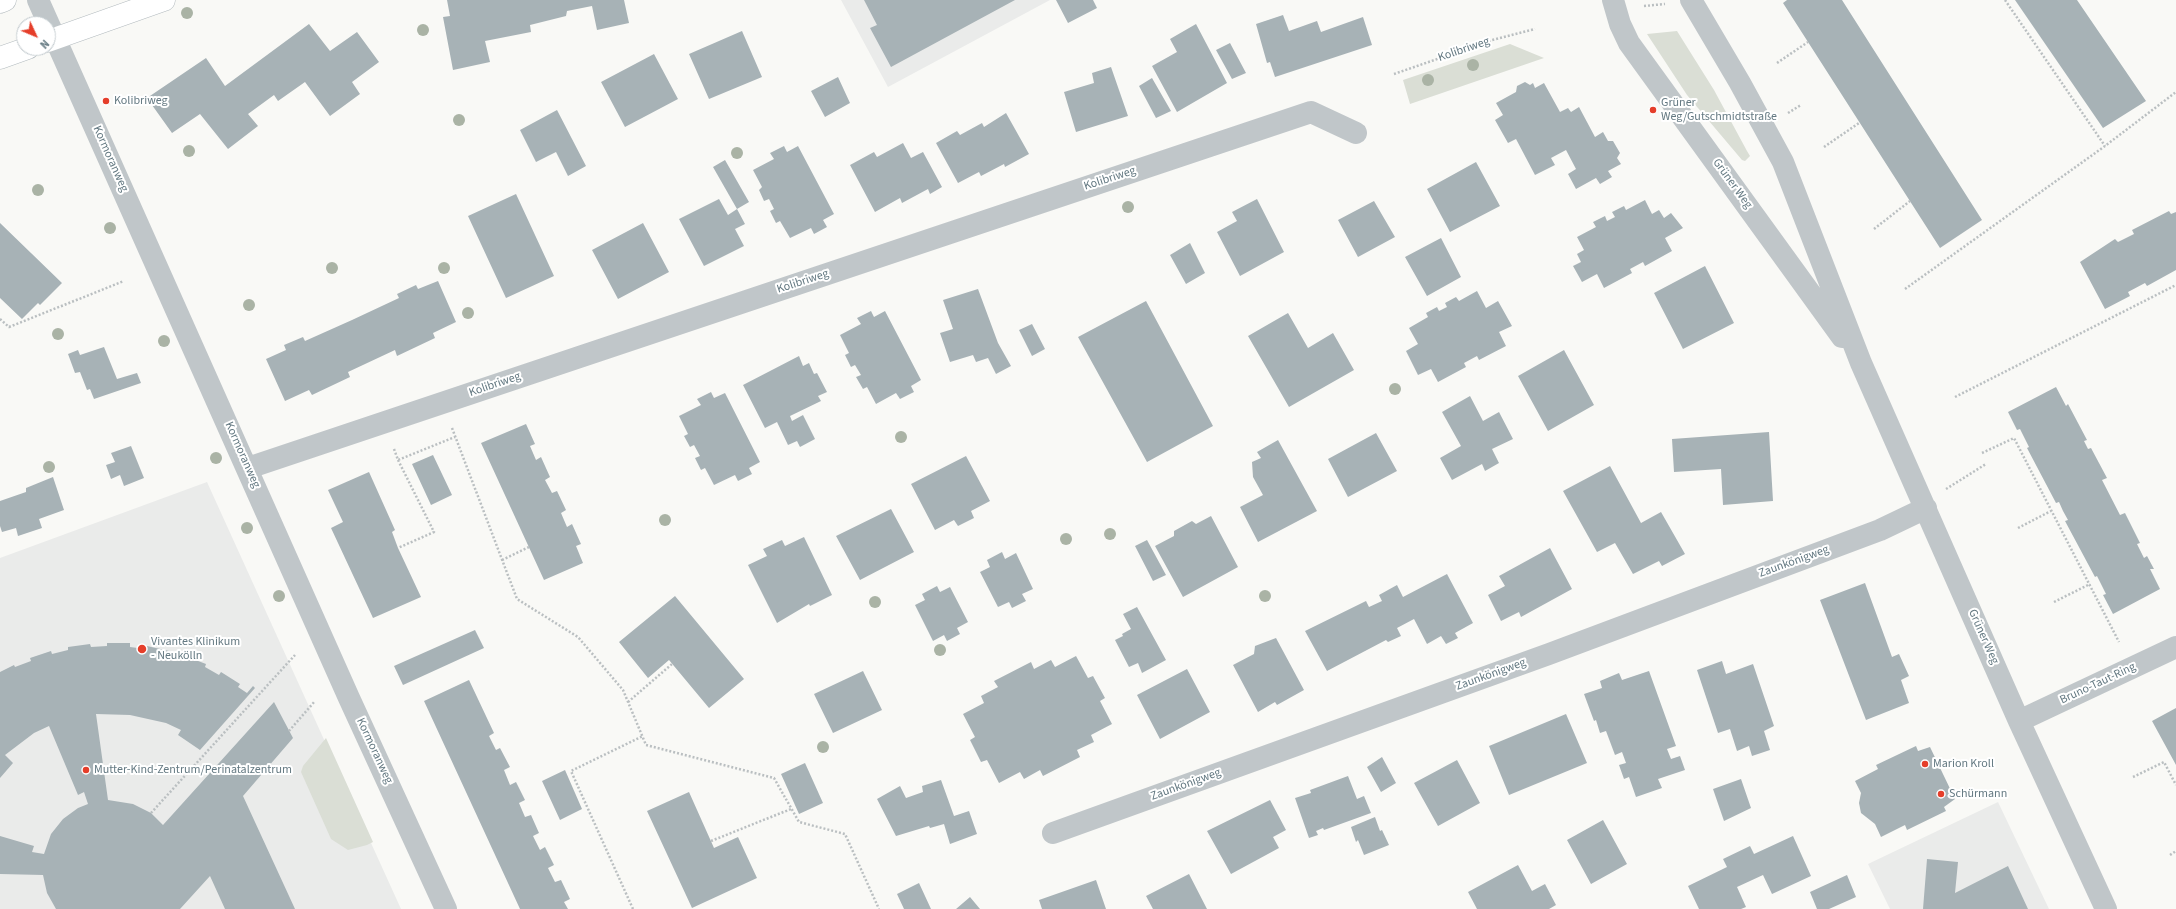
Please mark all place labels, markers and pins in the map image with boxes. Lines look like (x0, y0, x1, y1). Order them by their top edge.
place label: Kolibriweg (114, 94, 168, 108)
marker: Kolibriweg (101, 96, 111, 106)
place label: Grüner Weg/Gutschmidtstraße (1661, 96, 1777, 124)
marker: Grüner Weg/Gutschmidtstraße (1648, 105, 1658, 115)
place label: Vivantes Klinikum - Neukölln (151, 635, 240, 663)
marker: Vivantes Klinikum - Neukölln (136, 643, 148, 655)
place label: Marion Kroll (1933, 757, 1994, 771)
marker: Marion Kroll (1920, 759, 1930, 769)
place label: Mutter-Kind-Zentrum/Perinatalzentrum (94, 763, 292, 777)
marker: Mutter-Kind-Zentrum/Perinatalzentrum (81, 765, 91, 775)
place label: Schürmann (1949, 787, 2007, 801)
marker: Schürmann (1936, 789, 1946, 799)

